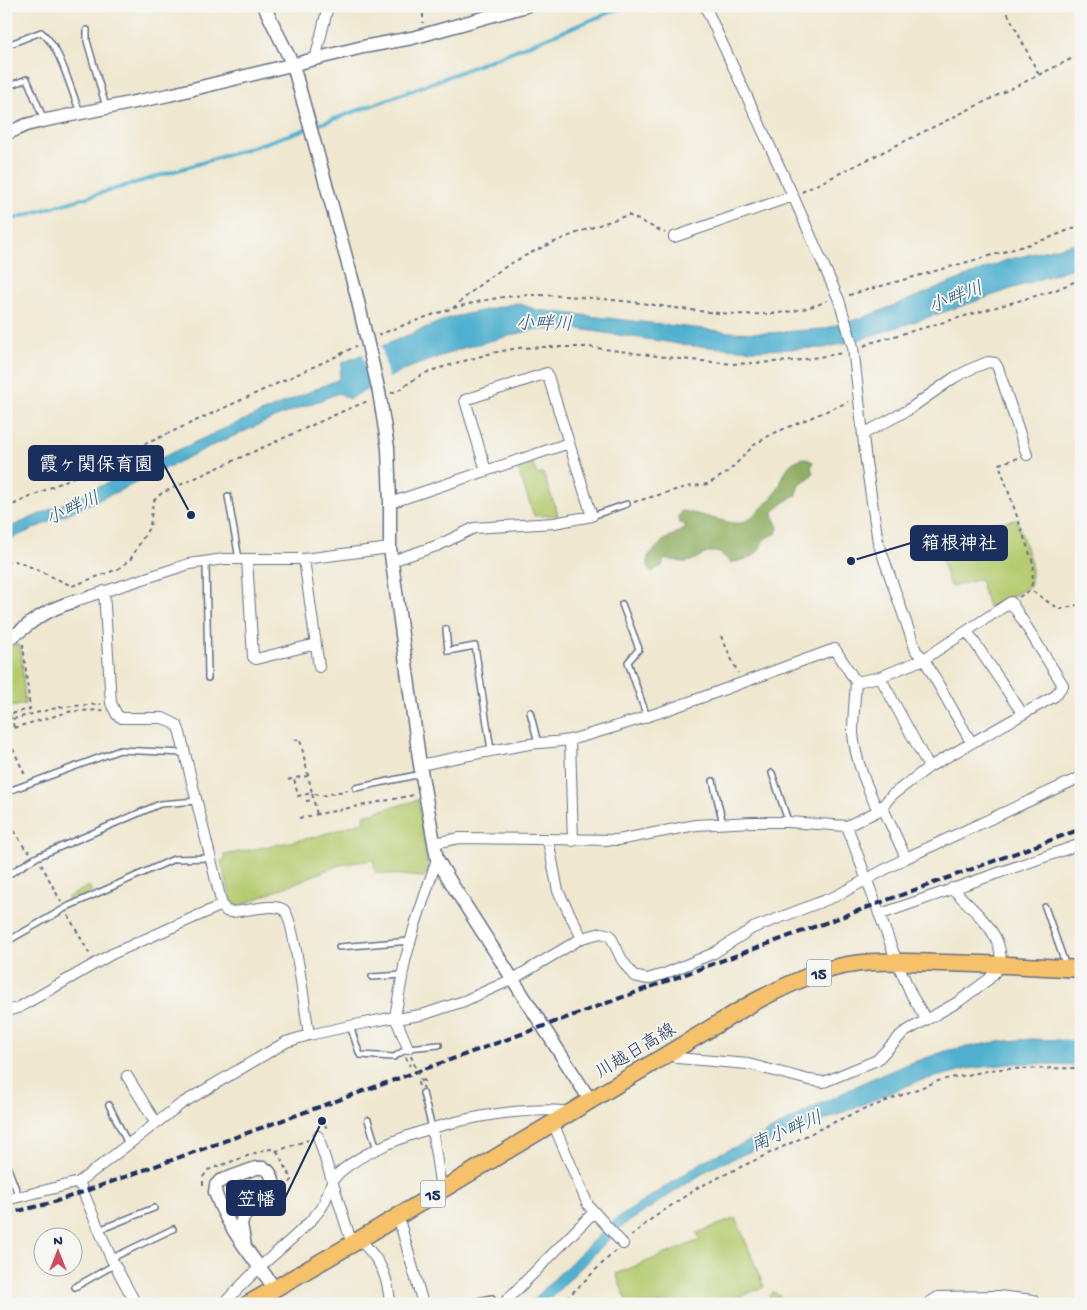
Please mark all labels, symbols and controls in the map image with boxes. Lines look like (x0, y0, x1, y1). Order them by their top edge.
water label: 小畔川 (925, 277, 987, 320)
water label: 小畔川 (515, 313, 573, 337)
callout: 霞ヶ関保育園 (29, 446, 163, 480)
text: 霞ヶ関保育園 (39, 454, 153, 478)
water label: 小畔川 (42, 487, 104, 532)
callout: 箱根神社 (911, 526, 1007, 560)
text: 箱根神社 (921, 533, 997, 557)
road number: 15 (806, 960, 832, 986)
street label: 川越日高線 (592, 1019, 680, 1084)
water label: 南小畔川 (747, 1107, 827, 1159)
road number: 15 (420, 1180, 446, 1208)
callout: 笠幡 (227, 1181, 285, 1215)
text: 笠幡 (237, 1189, 275, 1213)
north arrow (32, 1228, 82, 1278)
text: N (53, 1233, 63, 1250)

